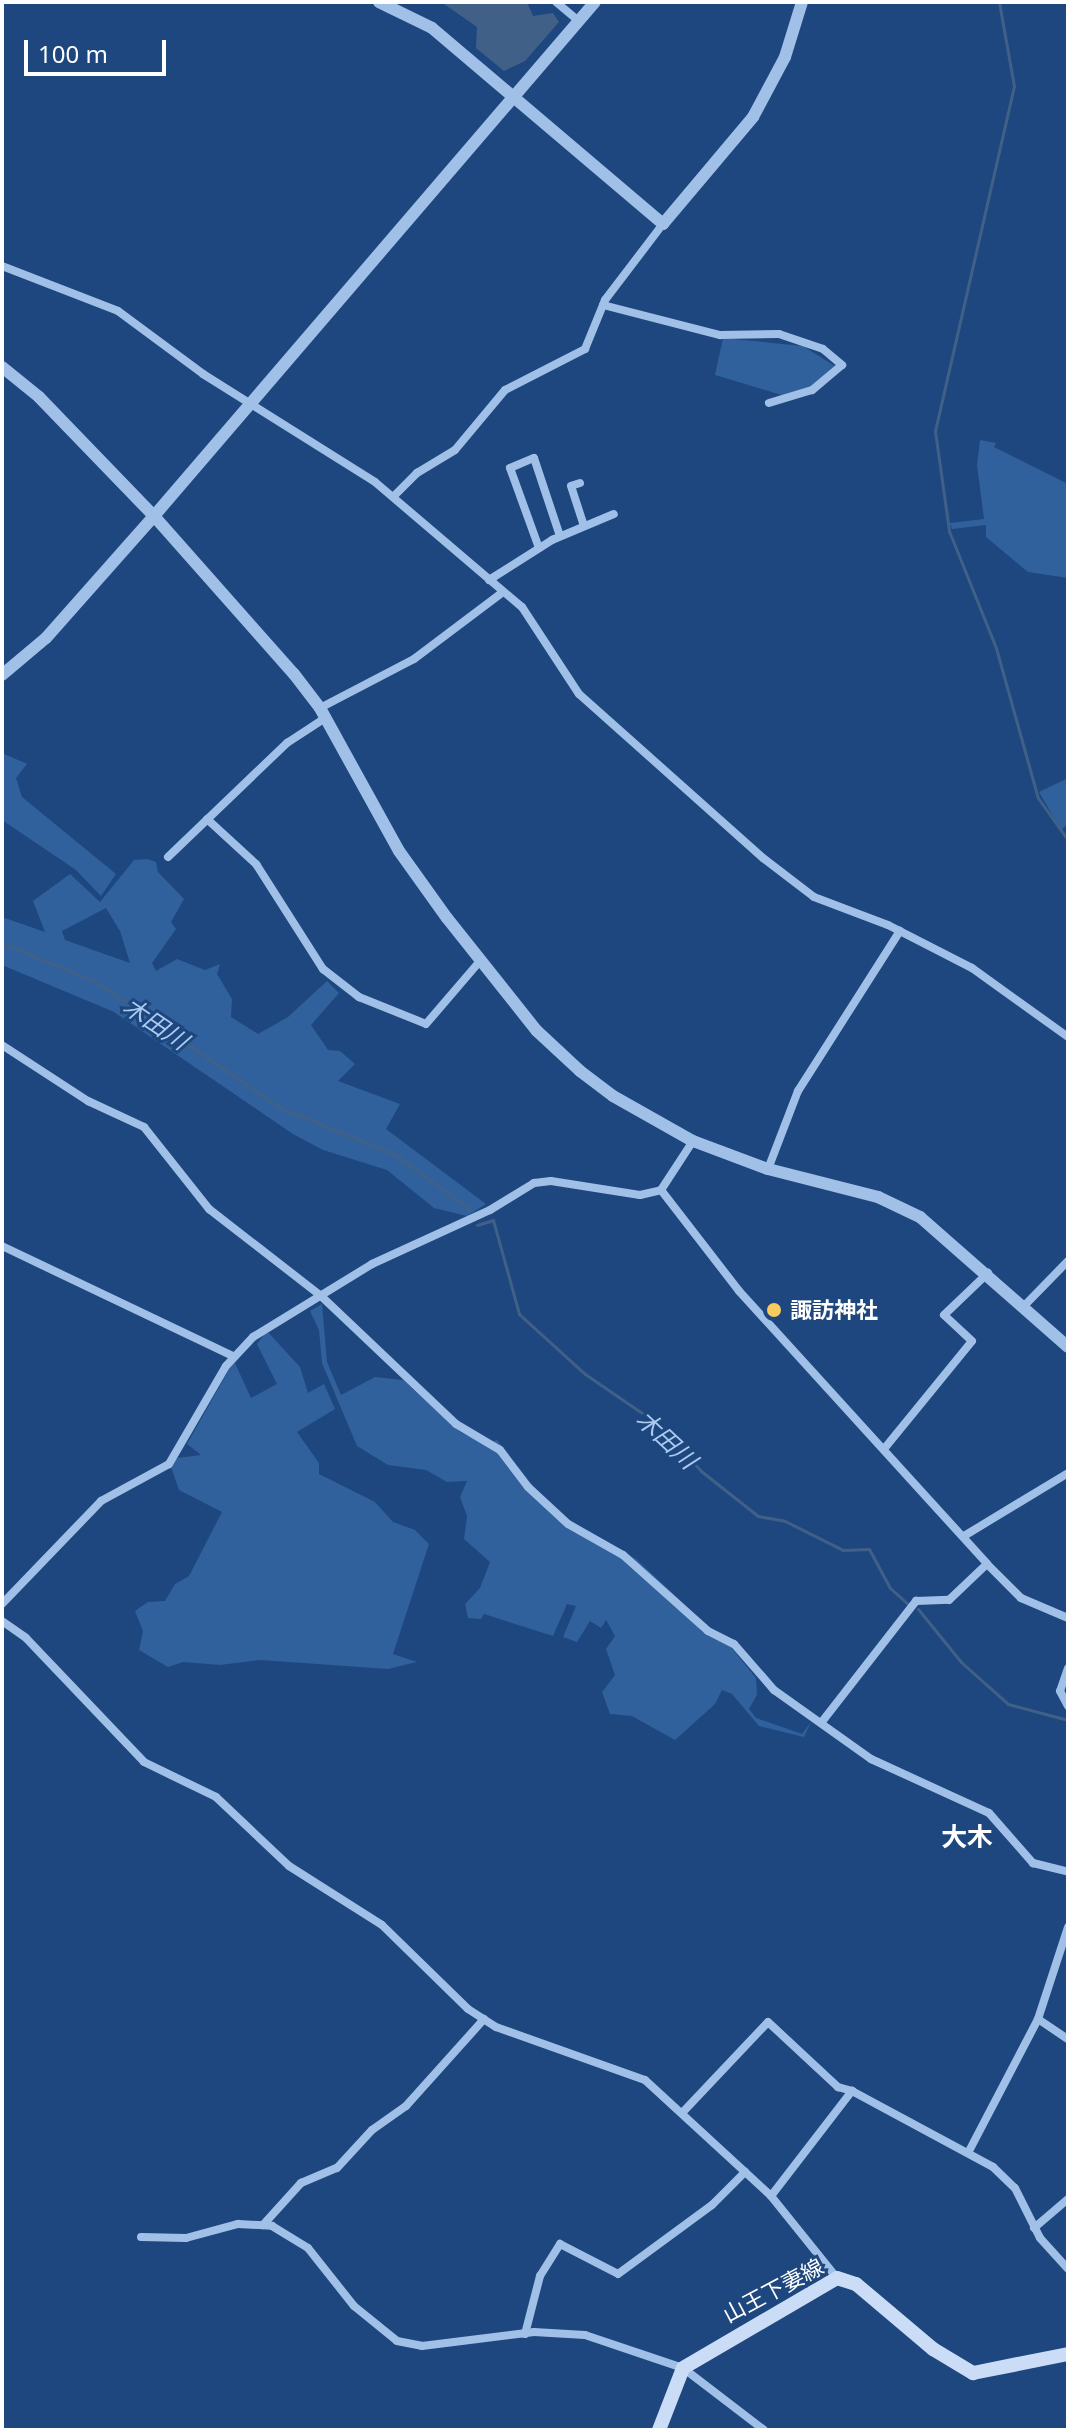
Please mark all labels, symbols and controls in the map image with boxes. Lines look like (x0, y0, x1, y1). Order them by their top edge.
scale bar (28, 24, 170, 74)
text: 100 m (38, 37, 108, 70)
water label: 木田川 (118, 991, 194, 1055)
place label: 諏訪神社 (790, 1297, 878, 1323)
marker: 諏訪神社 (765, 1301, 783, 1319)
water label: 木田川 (631, 1404, 703, 1474)
district label: 大木 (941, 1821, 993, 1853)
street label: 山王下妻線 (718, 2253, 828, 2327)

